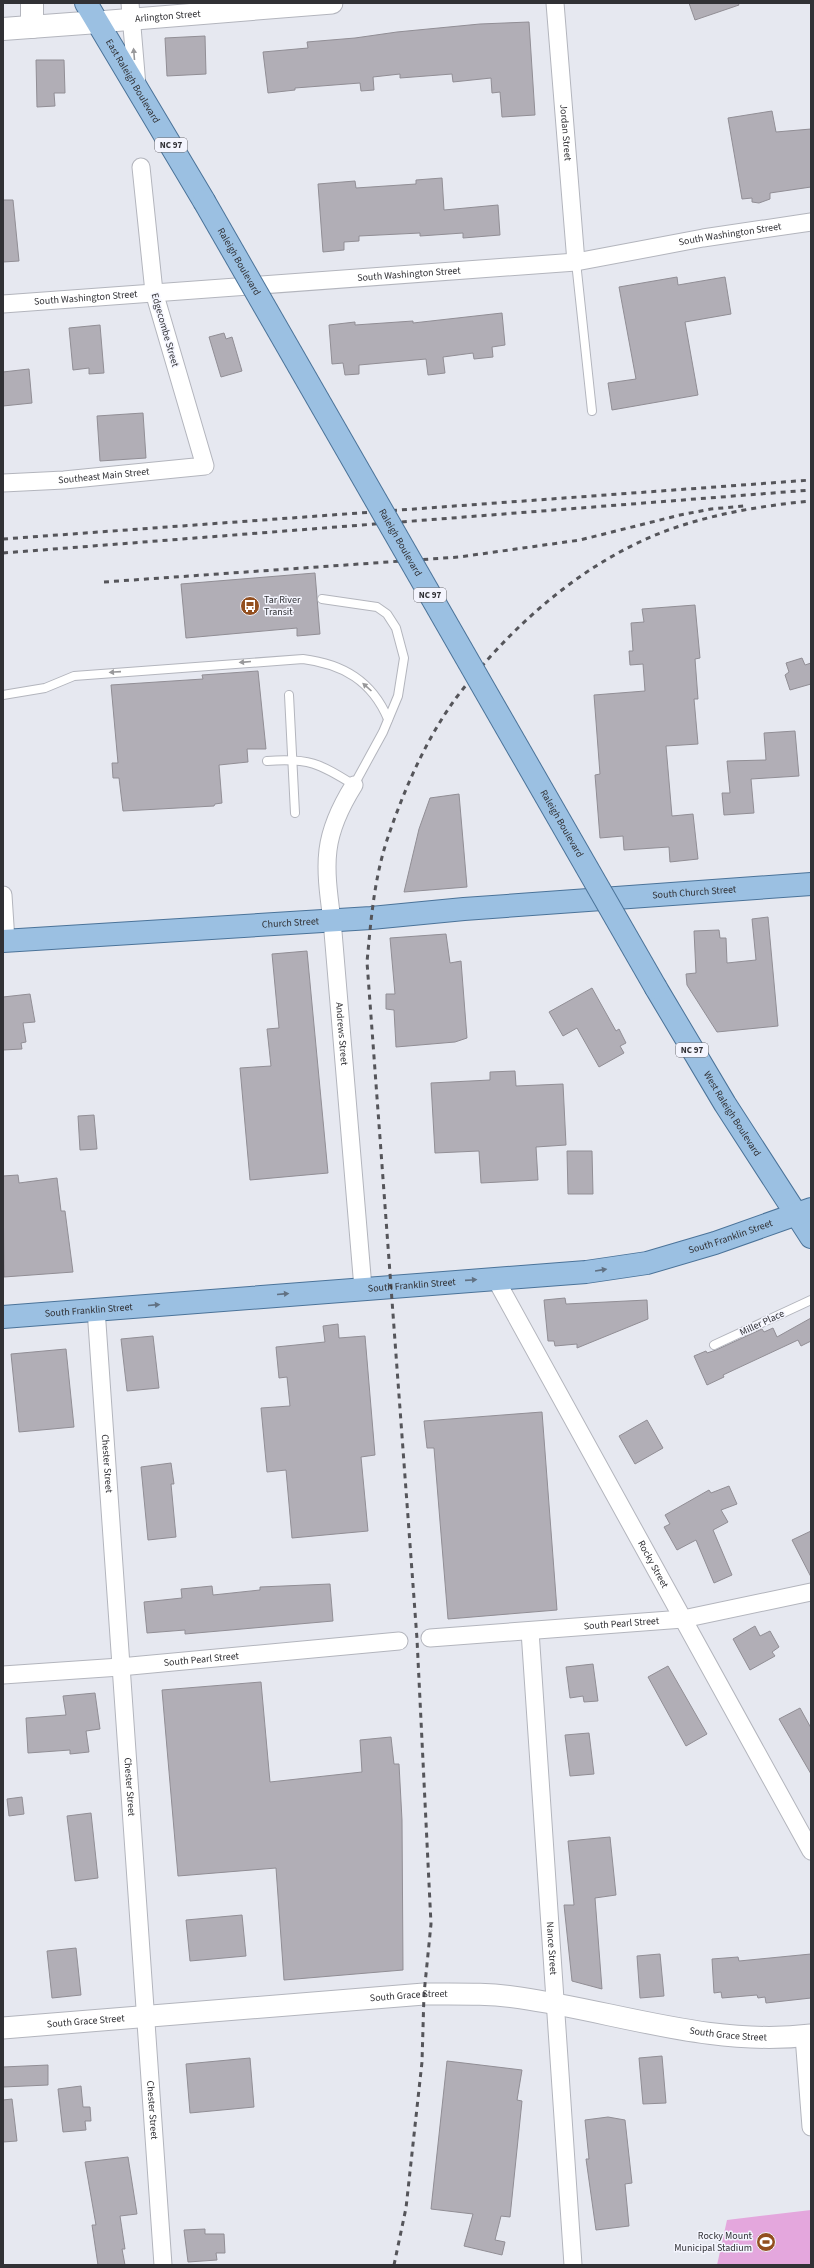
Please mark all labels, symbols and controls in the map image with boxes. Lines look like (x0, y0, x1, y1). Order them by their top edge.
street label: Arlington Street (134, 7, 202, 26)
street label: East Raleigh Boulevard (102, 36, 163, 126)
one-way arrow (131, 48, 138, 60)
street label: Jordan Street (556, 104, 575, 162)
road number: NC 97 (155, 138, 187, 152)
street label: South Washington Street (677, 219, 783, 249)
street label: Raleigh Boulevard (214, 225, 264, 298)
street label: South Washington Street (357, 263, 462, 285)
street label: South Washington Street (34, 287, 139, 309)
street label: Edgecombe Street (148, 291, 182, 369)
street label: Southeast Main Street (58, 464, 151, 487)
street label: Raleigh Boulevard (375, 506, 425, 579)
road number: NC 97 (414, 588, 446, 602)
place label: Tar River Transit (264, 593, 301, 619)
bus stop icon: Tar River Transit (239, 595, 261, 617)
one-way arrow (239, 658, 251, 665)
one-way arrow (109, 668, 121, 675)
one-way arrow (363, 683, 372, 692)
street label: Raleigh Boulevard (537, 787, 587, 860)
street label: South Church Street (652, 882, 737, 902)
street label: Church Street (261, 914, 320, 932)
street label: Andrews Street (332, 1002, 351, 1066)
road number: NC 97 (676, 1043, 708, 1057)
street label: West Raleigh Boulevard (700, 1069, 764, 1159)
street label: South Franklin Street (687, 1216, 775, 1257)
one-way arrow (595, 1267, 607, 1273)
street label: South Franklin Street (367, 1275, 457, 1296)
one-way arrow (465, 1277, 477, 1284)
one-way arrow (277, 1291, 289, 1298)
street label: South Franklin Street (44, 1300, 134, 1321)
one-way arrow (147, 1301, 160, 1308)
street label: Miller Place (737, 1307, 787, 1339)
street label: Chester Street (98, 1434, 116, 1494)
street label: Rocky Street (634, 1538, 672, 1591)
street label: South Pearl Street (583, 1614, 660, 1633)
street label: South Pearl Street (163, 1649, 240, 1670)
street label: Chester Street (120, 1757, 139, 1817)
street label: Nance Street (543, 1921, 560, 1976)
street label: South Grace Street (369, 1987, 448, 2005)
street label: South Grace Street (46, 2011, 126, 2031)
street label: South Grace Street (688, 2024, 768, 2044)
street label: Chester Street (143, 2080, 161, 2141)
place label: Rocky Mount Municipal Stadium (674, 2229, 753, 2255)
sports icon: Rocky Mount Municipal Stadium (755, 2231, 777, 2253)

